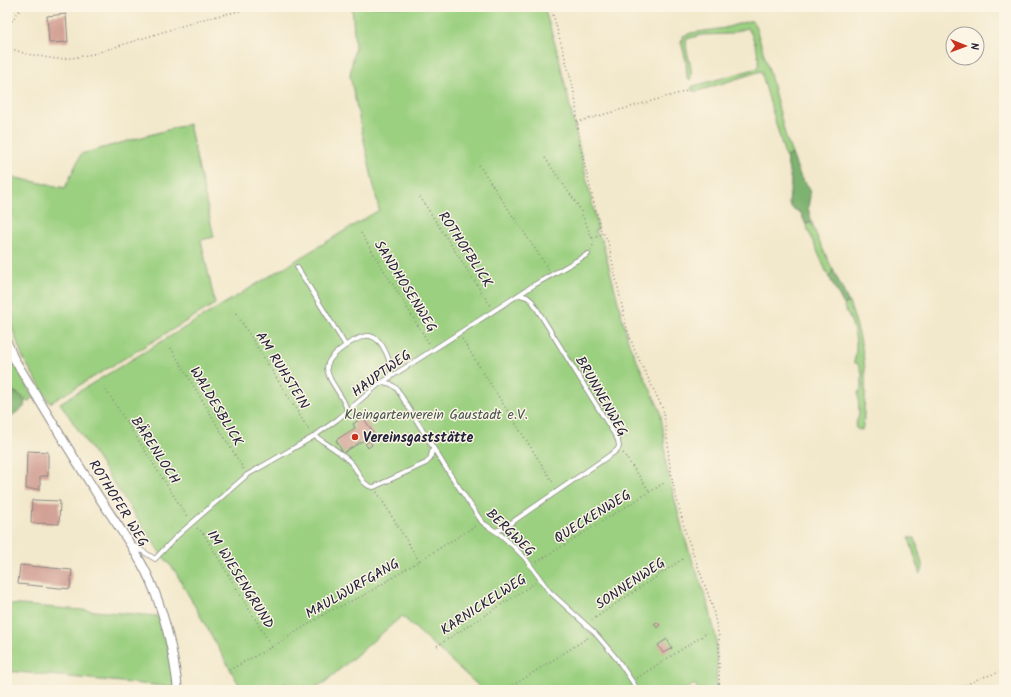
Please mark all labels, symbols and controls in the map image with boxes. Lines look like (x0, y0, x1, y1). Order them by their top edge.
north arrow (945, 26, 985, 66)
text: N (965, 43, 983, 50)
street label: ROTHOFBLICK (432, 207, 498, 293)
street label: SANDHOSENWEG (368, 236, 442, 337)
street label: AM RUHSTEIN (249, 327, 315, 414)
street label: HAUPTWEG (347, 345, 416, 403)
street label: BRUNNENWEG (569, 352, 633, 441)
street label: WALDESBLICK (184, 363, 249, 451)
park label: Kleingartenverein Gaustadt e.V. (344, 404, 528, 426)
street label: BÄRENLOCH (125, 412, 185, 489)
place label: Vereinsgaststätte (363, 427, 474, 449)
marker: Vereinsgaststätte (350, 432, 360, 442)
street label: ROTHOFER WEG (83, 456, 154, 551)
street label: QUECKENWEG (550, 484, 635, 549)
street label: BERGWEG (481, 503, 540, 562)
street label: IM WIESENGRUND (201, 526, 279, 633)
street label: SONNENWEG (591, 552, 670, 615)
street label: MAULWURFGANG (301, 553, 404, 625)
street label: KARNICKELWEG (436, 569, 531, 641)

